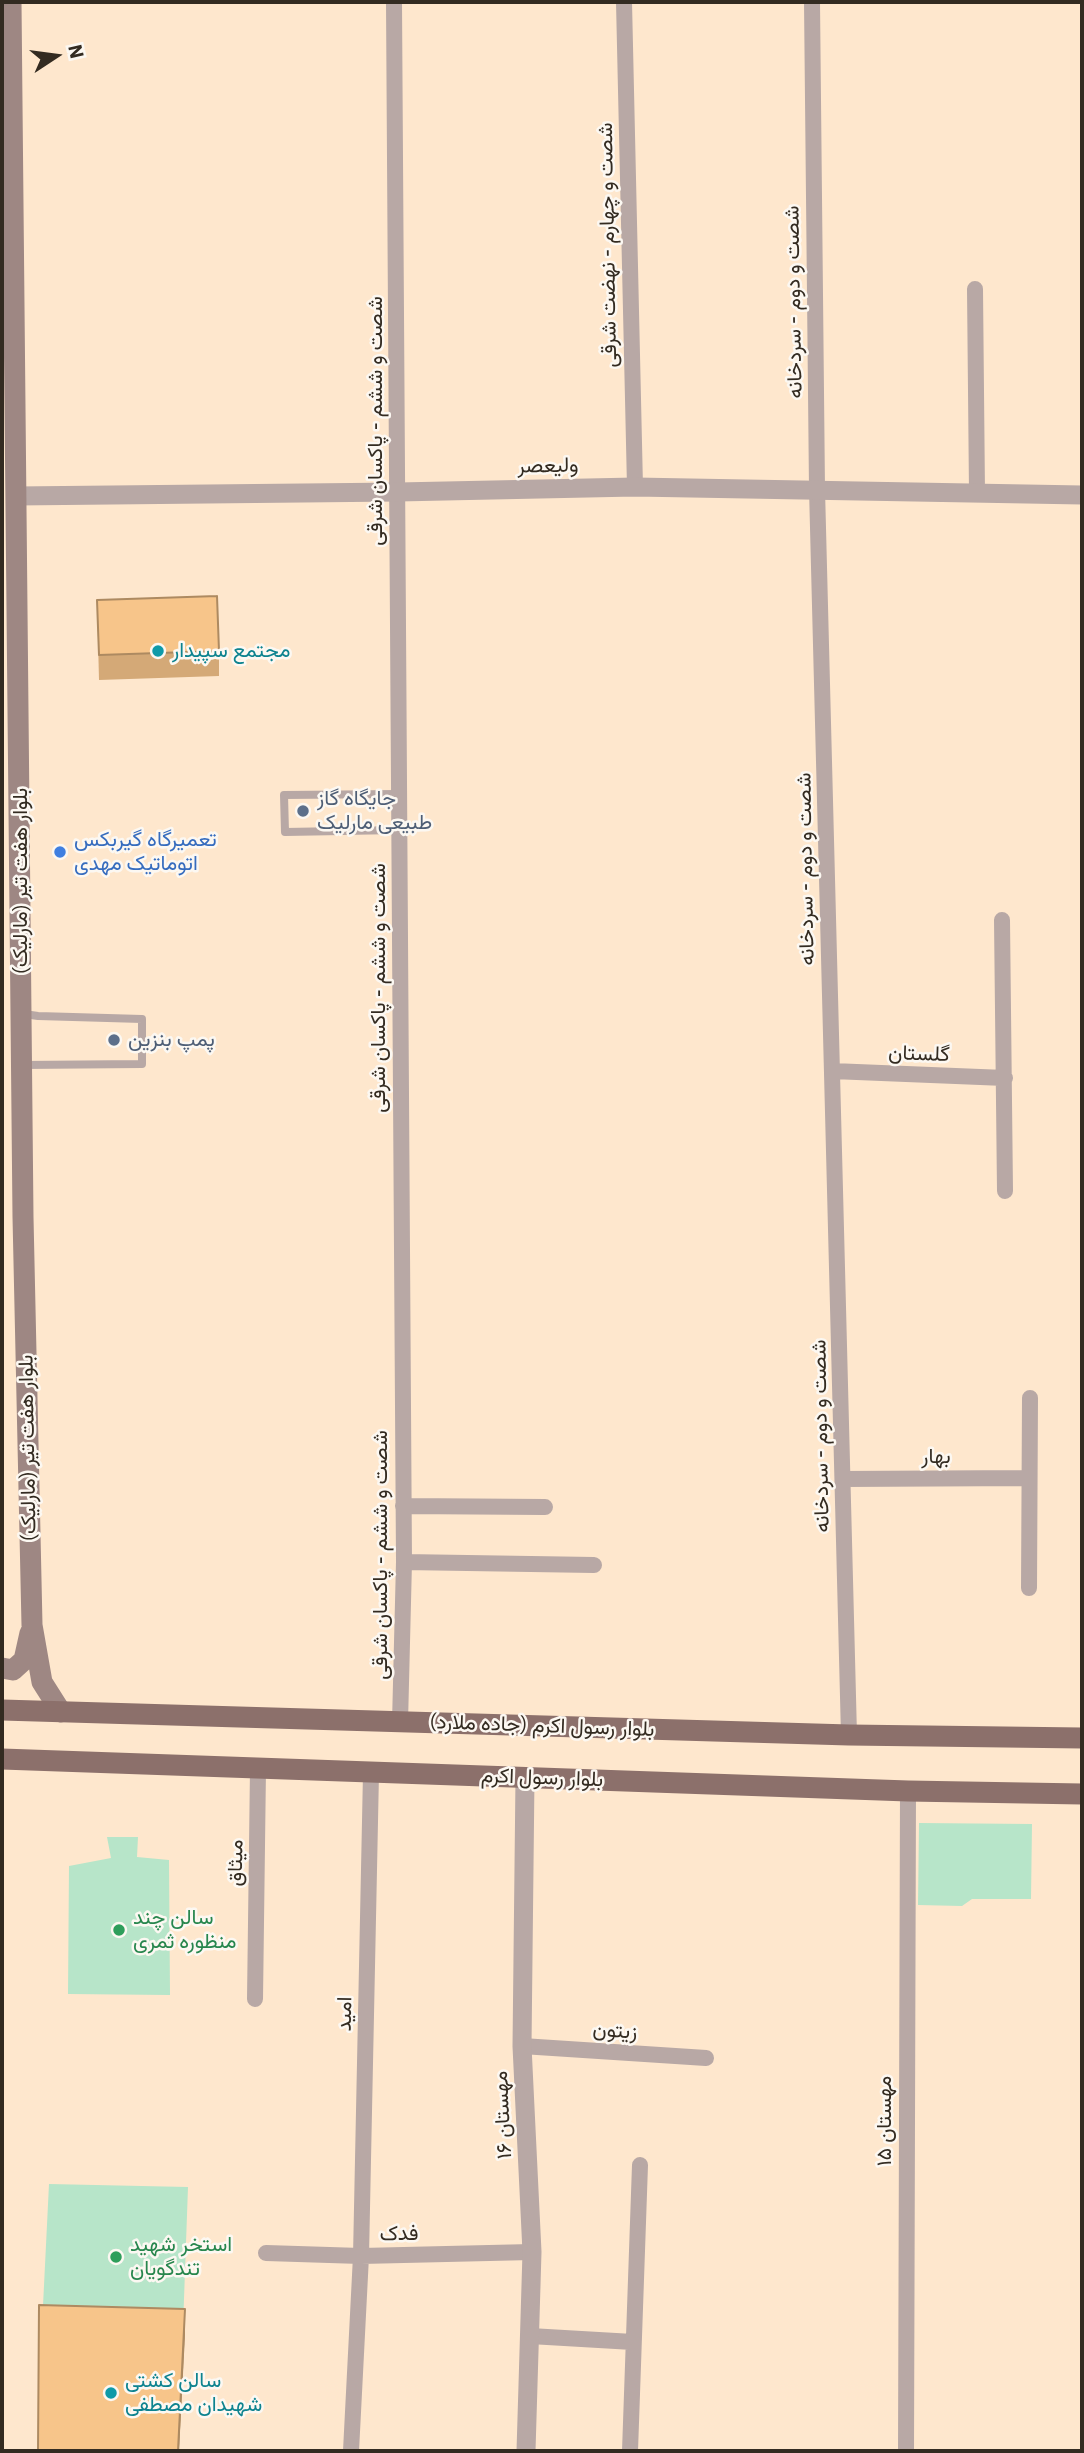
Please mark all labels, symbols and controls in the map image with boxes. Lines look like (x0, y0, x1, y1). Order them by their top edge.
north arrow (21, 21, 91, 91)
text: N (63, 42, 90, 61)
street label: شصت و چهارم - نهضت شرقی (593, 122, 623, 368)
street label: شصت و دوم - سردخانه (780, 205, 808, 399)
street label: شصت و ششم - پاکسان شرقی (363, 296, 389, 546)
street label: ولیعصر (517, 453, 579, 479)
place label: مجتمع سپیدار (172, 638, 290, 664)
marker: مجتمع سپیدار (150, 643, 166, 659)
street label: شصت و دوم - سردخانه (792, 772, 820, 966)
place label: جایگاه گاز طبیعی مارلیک (317, 786, 432, 836)
street label: بلوار هفت تیر (مارلیک) (8, 788, 34, 974)
marker: جایگاه گاز طبیعی مارلیک (295, 803, 311, 819)
place label: تعمیرگاه گیربکس اتوماتیک مهدی (74, 827, 217, 877)
marker: تعمیرگاه گیربکس اتوماتیک مهدی (52, 844, 68, 860)
street label: شصت و ششم - پاکسان شرقی (366, 863, 392, 1113)
place label: پمپ بنزین (128, 1027, 215, 1053)
marker: پمپ بنزین (106, 1032, 122, 1048)
street label: گلستان (888, 1040, 950, 1068)
street label: شصت و دوم - سردخانه (807, 1339, 835, 1533)
street label: بلوار هفت تیر (مارلیک) (14, 1355, 42, 1541)
street label: شصت و ششم - پاکسان شرقی (368, 1430, 394, 1680)
street label: بهار (921, 1444, 951, 1470)
street label: بلوار رسول اکرم (جاده ملارد) (429, 1709, 655, 1743)
street label: بلوار رسول اکرم (480, 1763, 604, 1793)
street label: میثاق (223, 1839, 249, 1887)
place label: سالن چند منظوره ثمری (133, 1905, 236, 1955)
marker: سالن چند منظوره ثمری (111, 1922, 127, 1938)
street label: امید (332, 1996, 358, 2032)
street label: زیتون (592, 2017, 638, 2045)
street label: مهستان ۱۶ (488, 2070, 518, 2160)
street label: مهستان ۱۵ (872, 2076, 898, 2166)
street label: فدک (379, 2221, 419, 2247)
place label: استخر شهید تندگویان (130, 2232, 232, 2282)
marker: استخر شهید تندگویان (108, 2249, 124, 2265)
place label: سالن کشتی شهیدان مصطفی (125, 2368, 262, 2418)
marker: سالن کشتی شهیدان مصطفی (103, 2385, 119, 2401)

